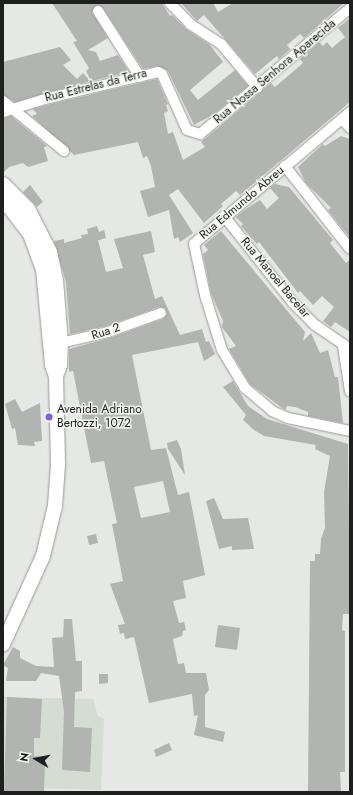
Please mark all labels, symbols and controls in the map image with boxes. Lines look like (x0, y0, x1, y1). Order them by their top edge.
street label: Rua Nossa Senhora Aparecida (211, 17, 339, 127)
street label: Rua Estrelas da Terra (44, 66, 148, 106)
street label: Rua Edmundo Abreu (197, 163, 287, 243)
street label: Rua Manoel Bacelar (237, 235, 313, 321)
street label: Rua 2 (90, 321, 122, 343)
place label: Avenida Adriano Bertozzi, 1072 (57, 403, 142, 431)
marker: Avenida Adriano Bertozzi, 1072 (44, 412, 54, 422)
north arrow (16, 739, 56, 779)
text: N (16, 751, 33, 763)

